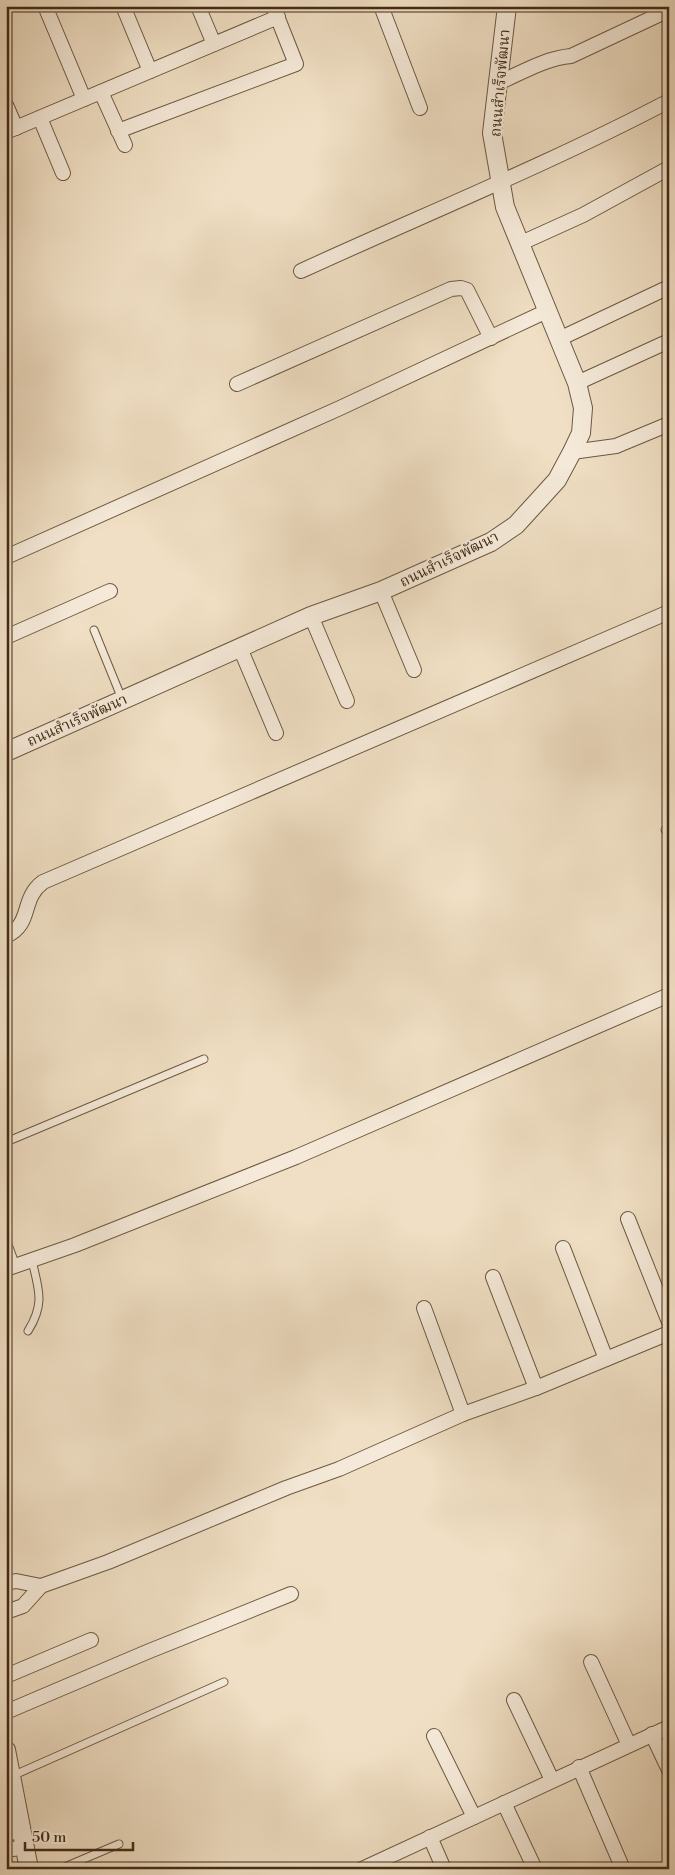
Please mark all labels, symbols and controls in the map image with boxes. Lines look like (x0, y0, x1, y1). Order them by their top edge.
street label: ถนนสำเร็จพัฒนา (486, 28, 515, 138)
street label: ถนนสำเร็จพัฒนา (397, 527, 502, 592)
street label: ถนนสำเร็จพัฒนา (24, 690, 130, 751)
scale bar (25, 1820, 132, 1852)
text: 50 m (32, 1828, 66, 1847)

